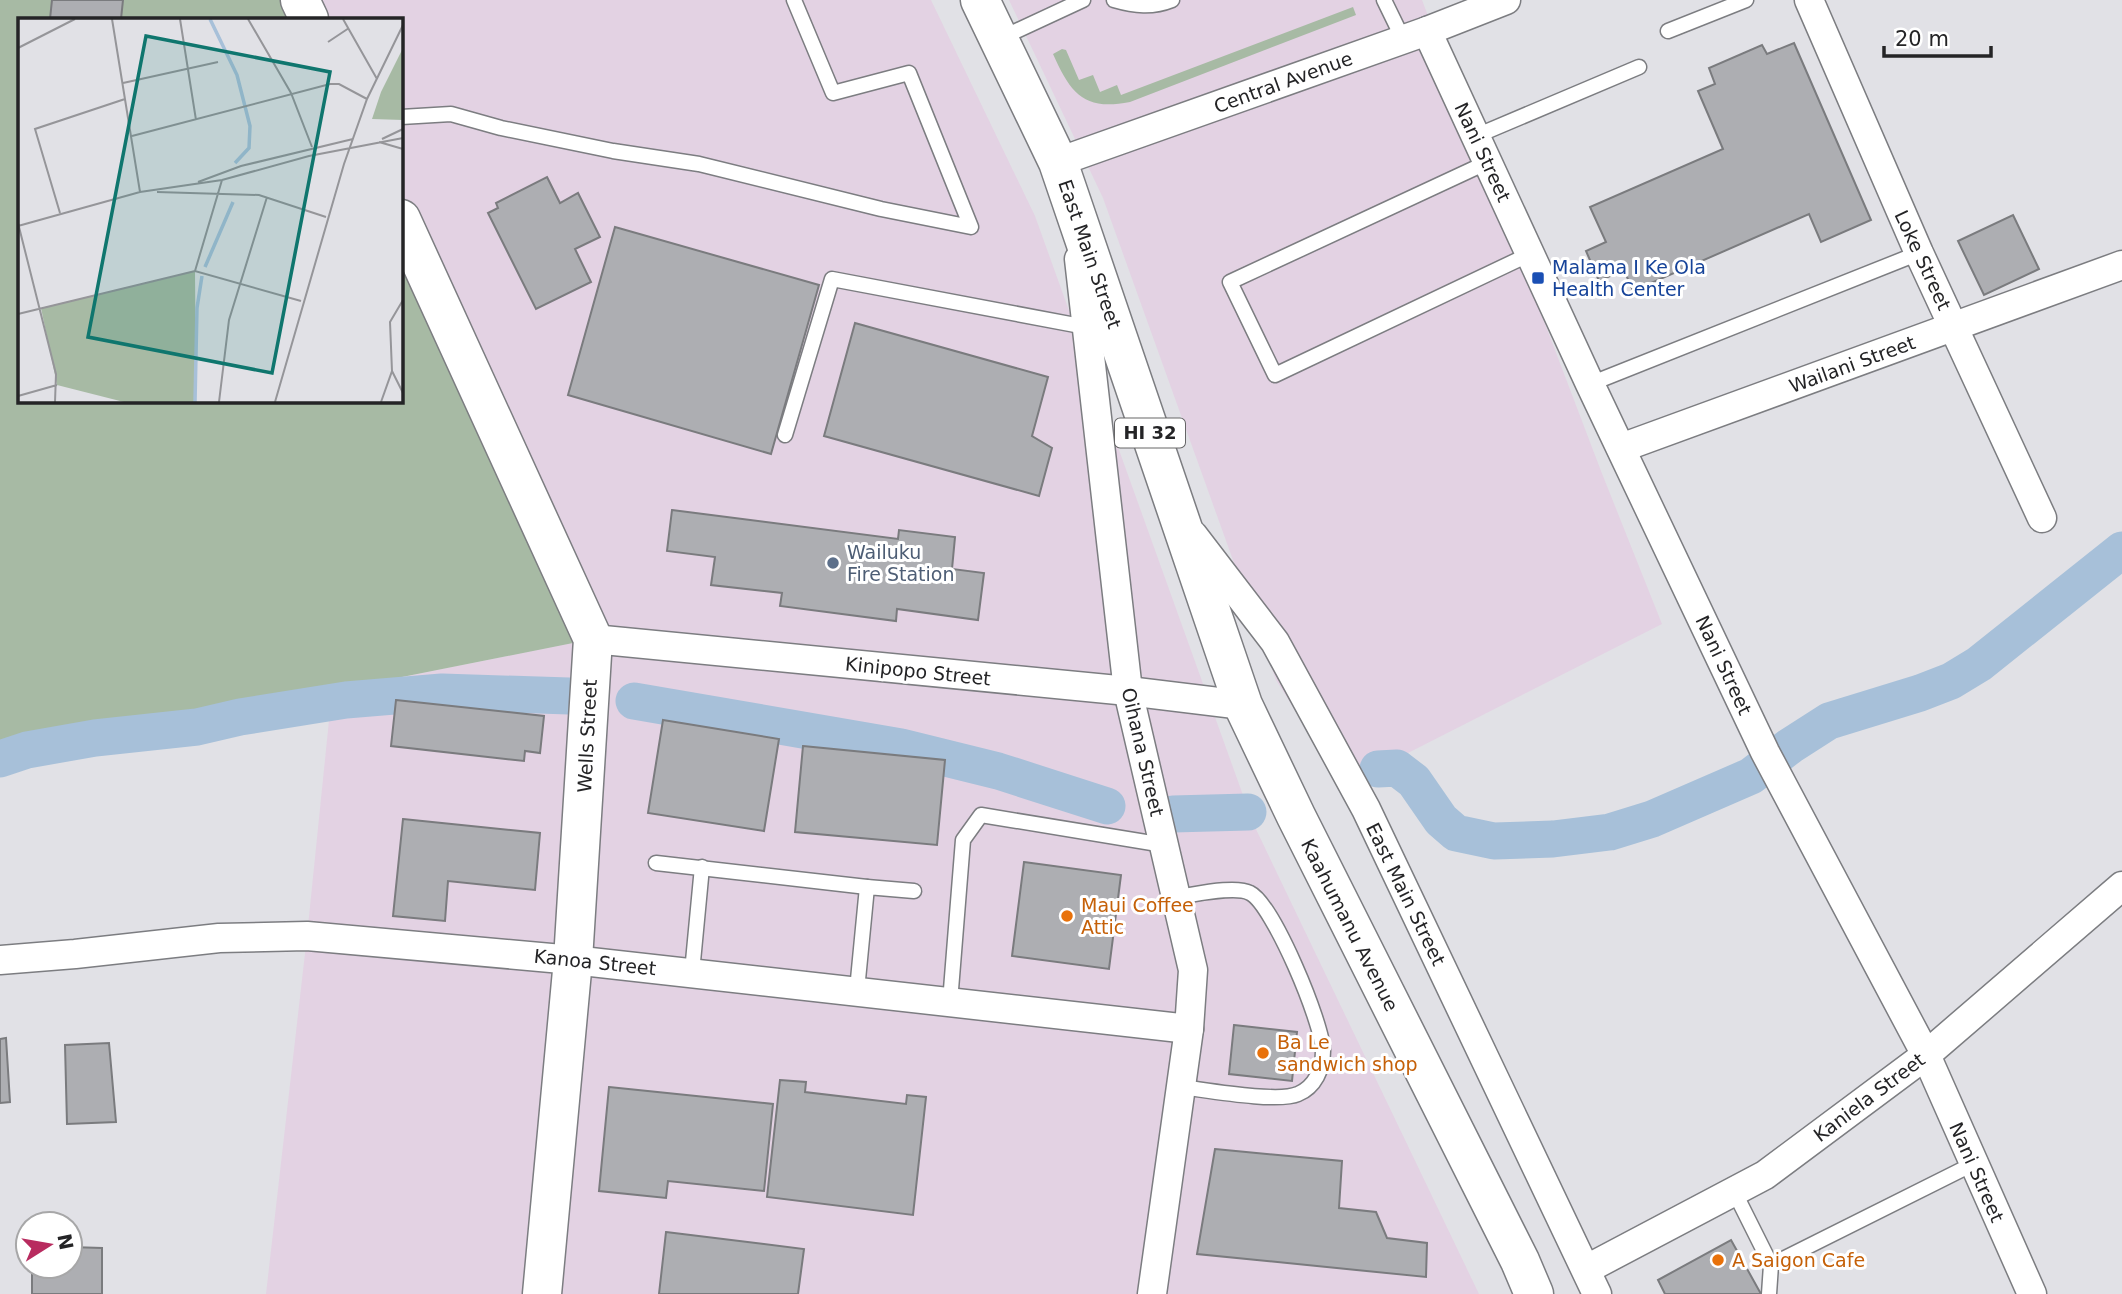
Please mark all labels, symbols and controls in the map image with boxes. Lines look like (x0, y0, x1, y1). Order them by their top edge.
scale bar (1884, 14, 1991, 58)
inset map (18, 18, 402, 402)
text: 20 m (1895, 27, 1949, 51)
street label: Central Avenue (1211, 47, 1355, 117)
street label: Nani Street (1450, 99, 1516, 205)
street label: East Main Street (1054, 177, 1126, 331)
street label: Loke Street (1890, 207, 1956, 313)
place label: Malama I Ke Ola Health Center (1552, 256, 1706, 300)
marker: Malama I Ke Ola Health Center (1530, 270, 1546, 286)
street label: Wailani Street (1786, 331, 1918, 397)
road number: HI 32 (1115, 418, 1185, 447)
place label: Wailuku Fire Station (847, 541, 955, 585)
marker: Wailuku Fire Station (825, 555, 841, 571)
street label: Nani Street (1691, 612, 1757, 718)
street label: Kinipopo Street (844, 652, 992, 690)
street label: Wells Street (573, 679, 601, 793)
street label: Oihana Street (1118, 686, 1168, 818)
street label: East Main Street (1362, 819, 1450, 969)
street label: Kaahumanu Avenue (1297, 835, 1403, 1015)
place label: Maui Coffee Attic (1081, 894, 1194, 938)
marker: Maui Coffee Attic (1059, 908, 1075, 924)
street label: Kanoa Street (533, 945, 657, 979)
place label: Ba Le sandwich shop (1277, 1031, 1418, 1075)
marker: Ba Le sandwich shop (1255, 1045, 1271, 1061)
street label: Kaniela Street (1809, 1048, 1929, 1146)
street label: Nani Street (1945, 1119, 2009, 1225)
north arrow (14, 1210, 84, 1280)
text: N (53, 1232, 78, 1252)
place label: A Saigon Cafe (1732, 1249, 1865, 1271)
marker: A Saigon Cafe (1710, 1252, 1726, 1268)

